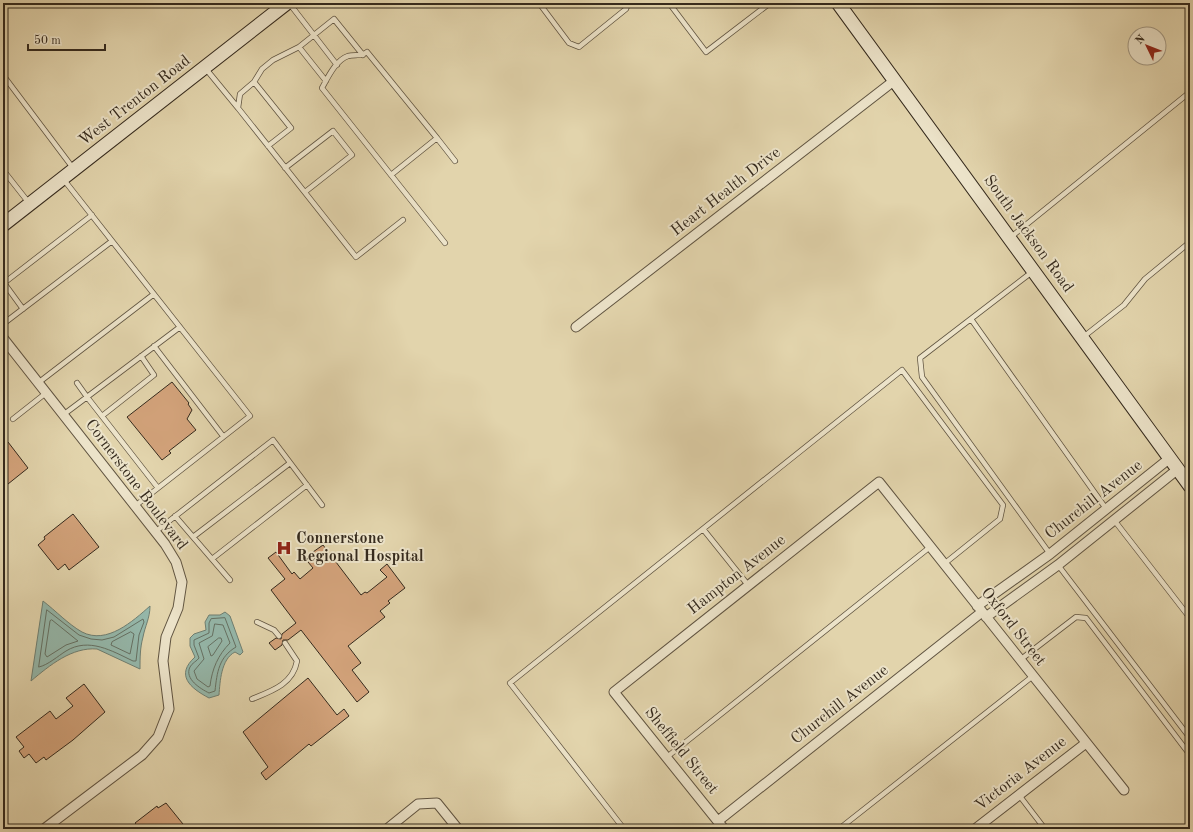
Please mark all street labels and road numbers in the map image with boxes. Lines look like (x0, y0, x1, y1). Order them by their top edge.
street label: West Trenton Road (76, 53, 194, 149)
street label: Heart Health Drive (668, 144, 784, 240)
street label: South Jackson Road (980, 172, 1076, 296)
street label: Cornerstone Boulevard (82, 417, 190, 553)
street label: Churchill Avenue (1042, 457, 1146, 543)
street label: Hampton Avenue (685, 532, 789, 618)
street label: Oxford Street (978, 585, 1049, 669)
street label: Churchill Avenue (788, 662, 892, 748)
street label: Sheffield Street (641, 705, 721, 798)
street label: Victoria Avenue (973, 734, 1069, 814)

